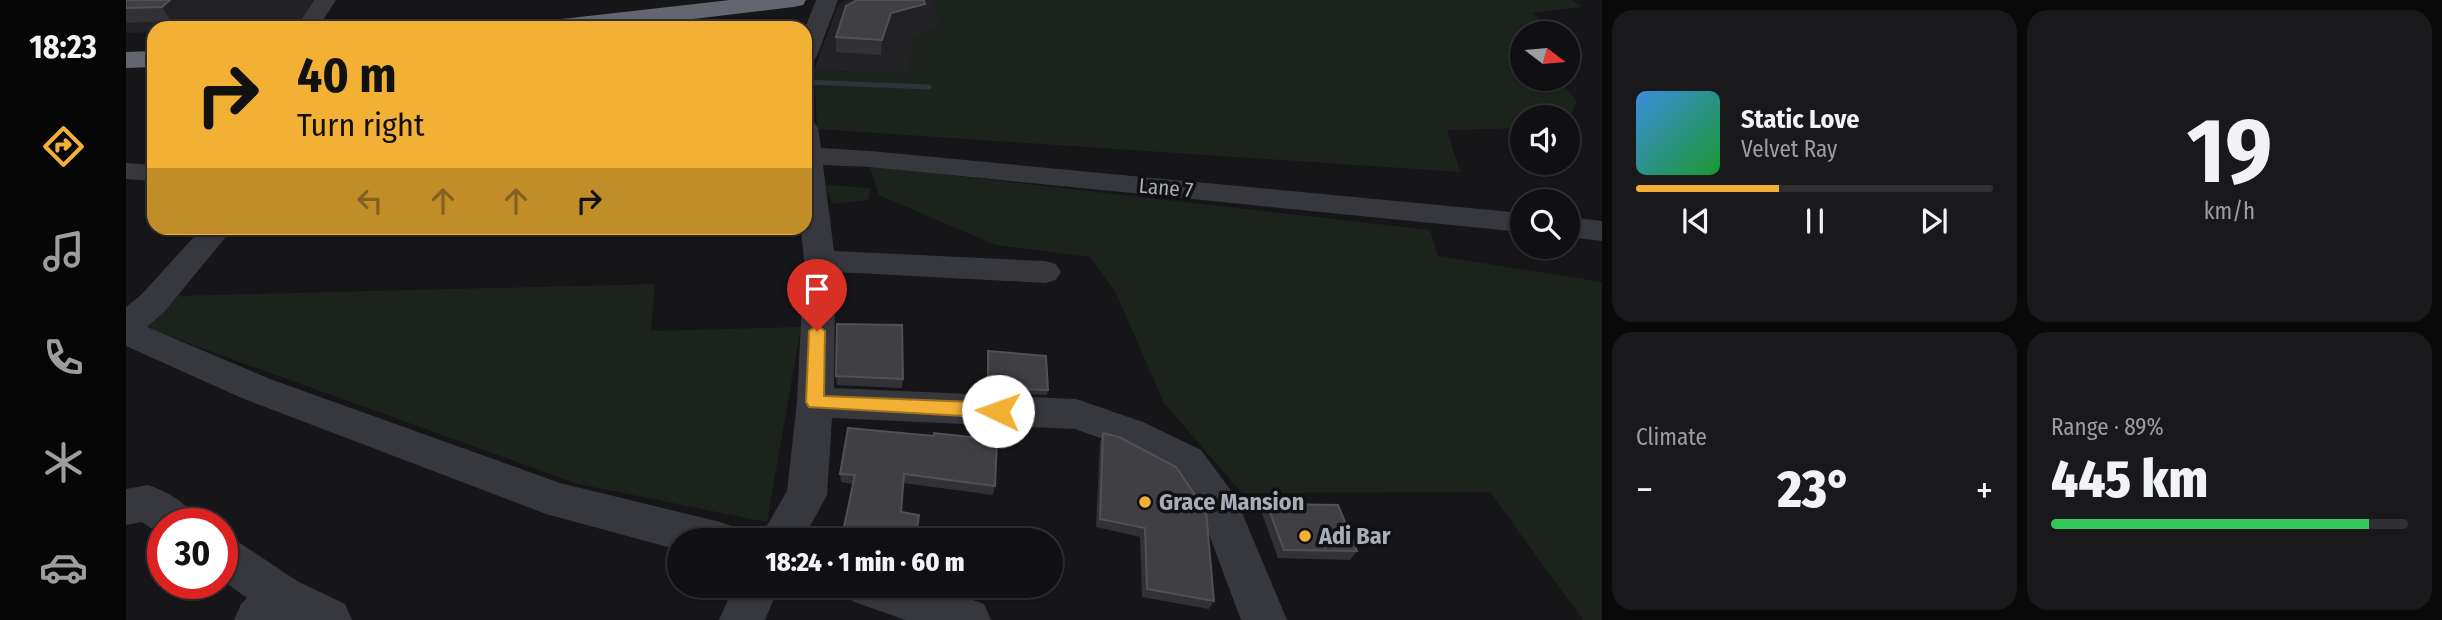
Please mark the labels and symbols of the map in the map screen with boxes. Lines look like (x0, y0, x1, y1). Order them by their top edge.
north arrow (1510, 21, 1580, 91)
street label: Lane 7 (1138, 173, 1194, 203)
pin (787, 259, 847, 331)
position arrow (961, 374, 1035, 448)
place label: Grace Mansion (1159, 488, 1304, 516)
marker: Grace Mansion (1137, 494, 1153, 510)
speed limit sign: 30 (147, 508, 238, 599)
place label: Adi Bar (1318, 522, 1391, 550)
marker: Adi Bar (1297, 528, 1313, 544)

